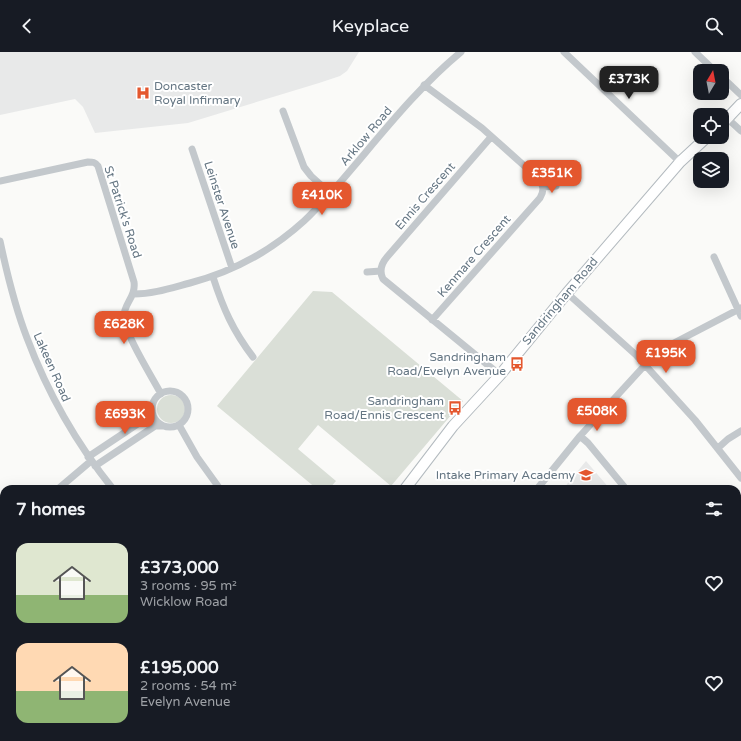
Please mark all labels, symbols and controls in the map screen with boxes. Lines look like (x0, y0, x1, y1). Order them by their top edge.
icon: back (16, 15, 38, 37)
text: Keyplace (332, 15, 409, 37)
icon: search (703, 15, 725, 37)
north arrow (693, 64, 729, 100)
map controls (693, 64, 729, 188)
pin: £373K (601, 66, 657, 100)
text: £373K (608, 71, 650, 87)
place label: Doncaster Royal Infirmary (154, 79, 241, 107)
hospital icon: Doncaster Royal Infirmary (135, 85, 151, 101)
street label: Arklow Road (337, 104, 395, 168)
button: locate (693, 108, 729, 144)
button: layers (693, 152, 729, 188)
street label: Leinster Avenue (201, 159, 243, 251)
street label: Ennis Crescent (392, 159, 458, 232)
pin: £351K (524, 160, 580, 194)
street label: St Patrick's Road (102, 164, 144, 260)
text: £351K (531, 165, 573, 181)
pin: £410K (294, 182, 350, 216)
text: £410K (301, 187, 343, 203)
street label: Kenmare Crescent (434, 212, 514, 300)
street label: Sandringham Road (519, 254, 601, 348)
pin: £628K (96, 311, 152, 345)
text: £628K (103, 316, 145, 332)
street label: Lakeen Road (31, 330, 73, 404)
pin: £195K (638, 340, 694, 374)
text: £195K (645, 345, 687, 361)
place label: Sandringham Road/Evelyn Avenue (387, 350, 506, 378)
bus stop icon: Sandringham Road/Evelyn Avenue (509, 356, 525, 372)
place label: Sandringham Road/Ennis Crescent (324, 394, 444, 422)
pin: £508K (569, 398, 625, 432)
bus stop icon: Sandringham Road/Ennis Crescent (447, 400, 463, 416)
pin: £693K (97, 401, 153, 435)
text: £508K (576, 403, 618, 419)
text: £693K (104, 406, 146, 422)
school or university icon: Intake Primary Academy (578, 467, 594, 483)
place label: Intake Primary Academy (436, 468, 576, 482)
icon: filters (703, 498, 725, 520)
text: 7 homes (16, 499, 85, 520)
text: £373,000 (140, 557, 219, 578)
icon: home (48, 559, 96, 607)
icon: heart (703, 572, 725, 594)
text: 3 rooms · 95 m² (140, 578, 237, 594)
text: Wicklow Road (140, 594, 228, 610)
text: £195,000 (140, 657, 219, 678)
icon: home (48, 659, 96, 707)
icon: heart (703, 672, 725, 694)
text: 2 rooms · 54 m² (140, 678, 237, 694)
text: Evelyn Avenue (140, 694, 230, 710)

